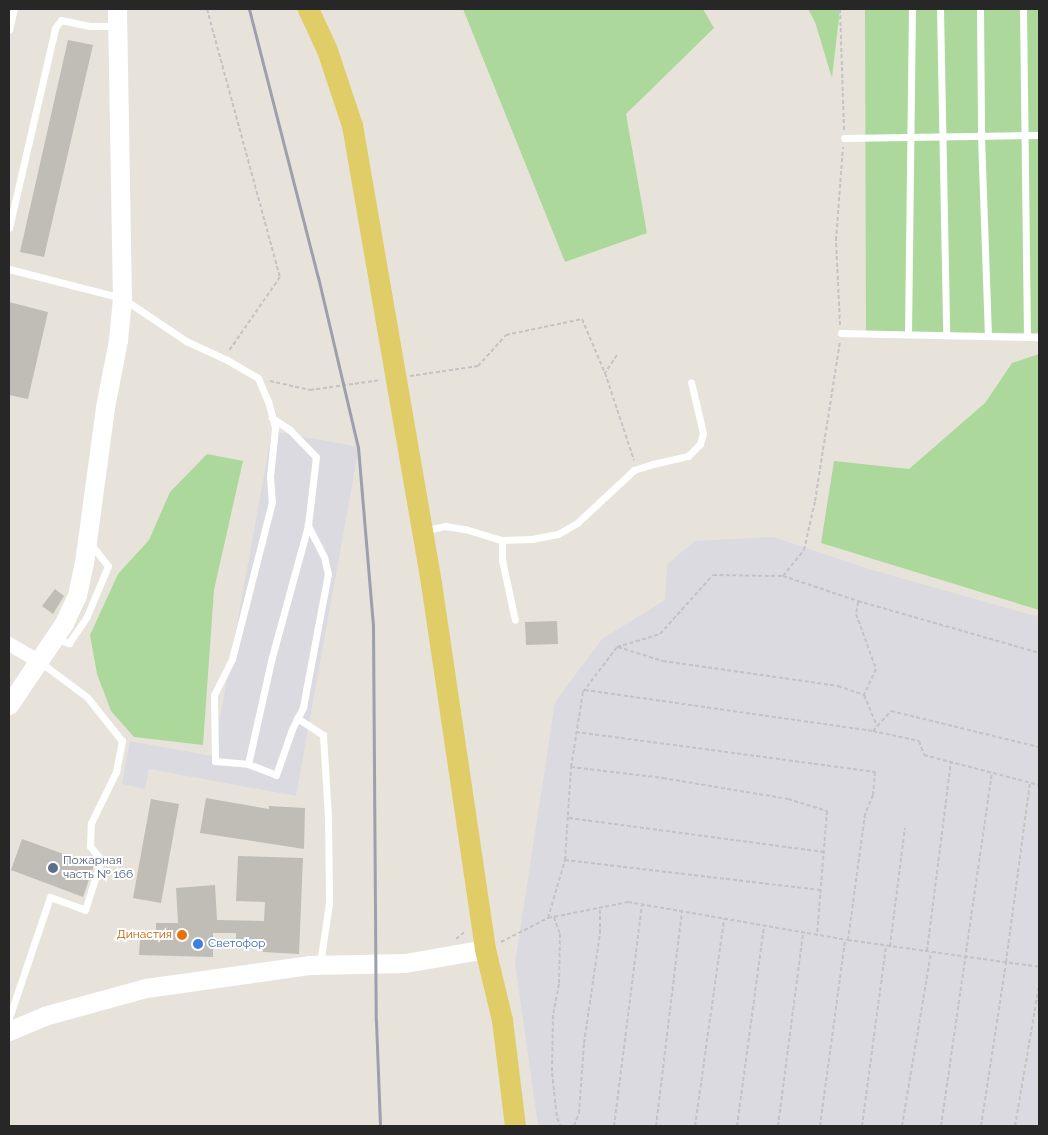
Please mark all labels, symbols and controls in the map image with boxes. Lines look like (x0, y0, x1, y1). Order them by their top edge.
place label: Пожарная часть № 166 (63, 854, 133, 882)
marker: Пожарная часть № 166 (47, 862, 59, 874)
place label: Династия (117, 928, 172, 942)
marker: Династия (176, 929, 188, 941)
place label: Светофор (208, 937, 265, 951)
marker: Светофор (192, 938, 204, 950)

